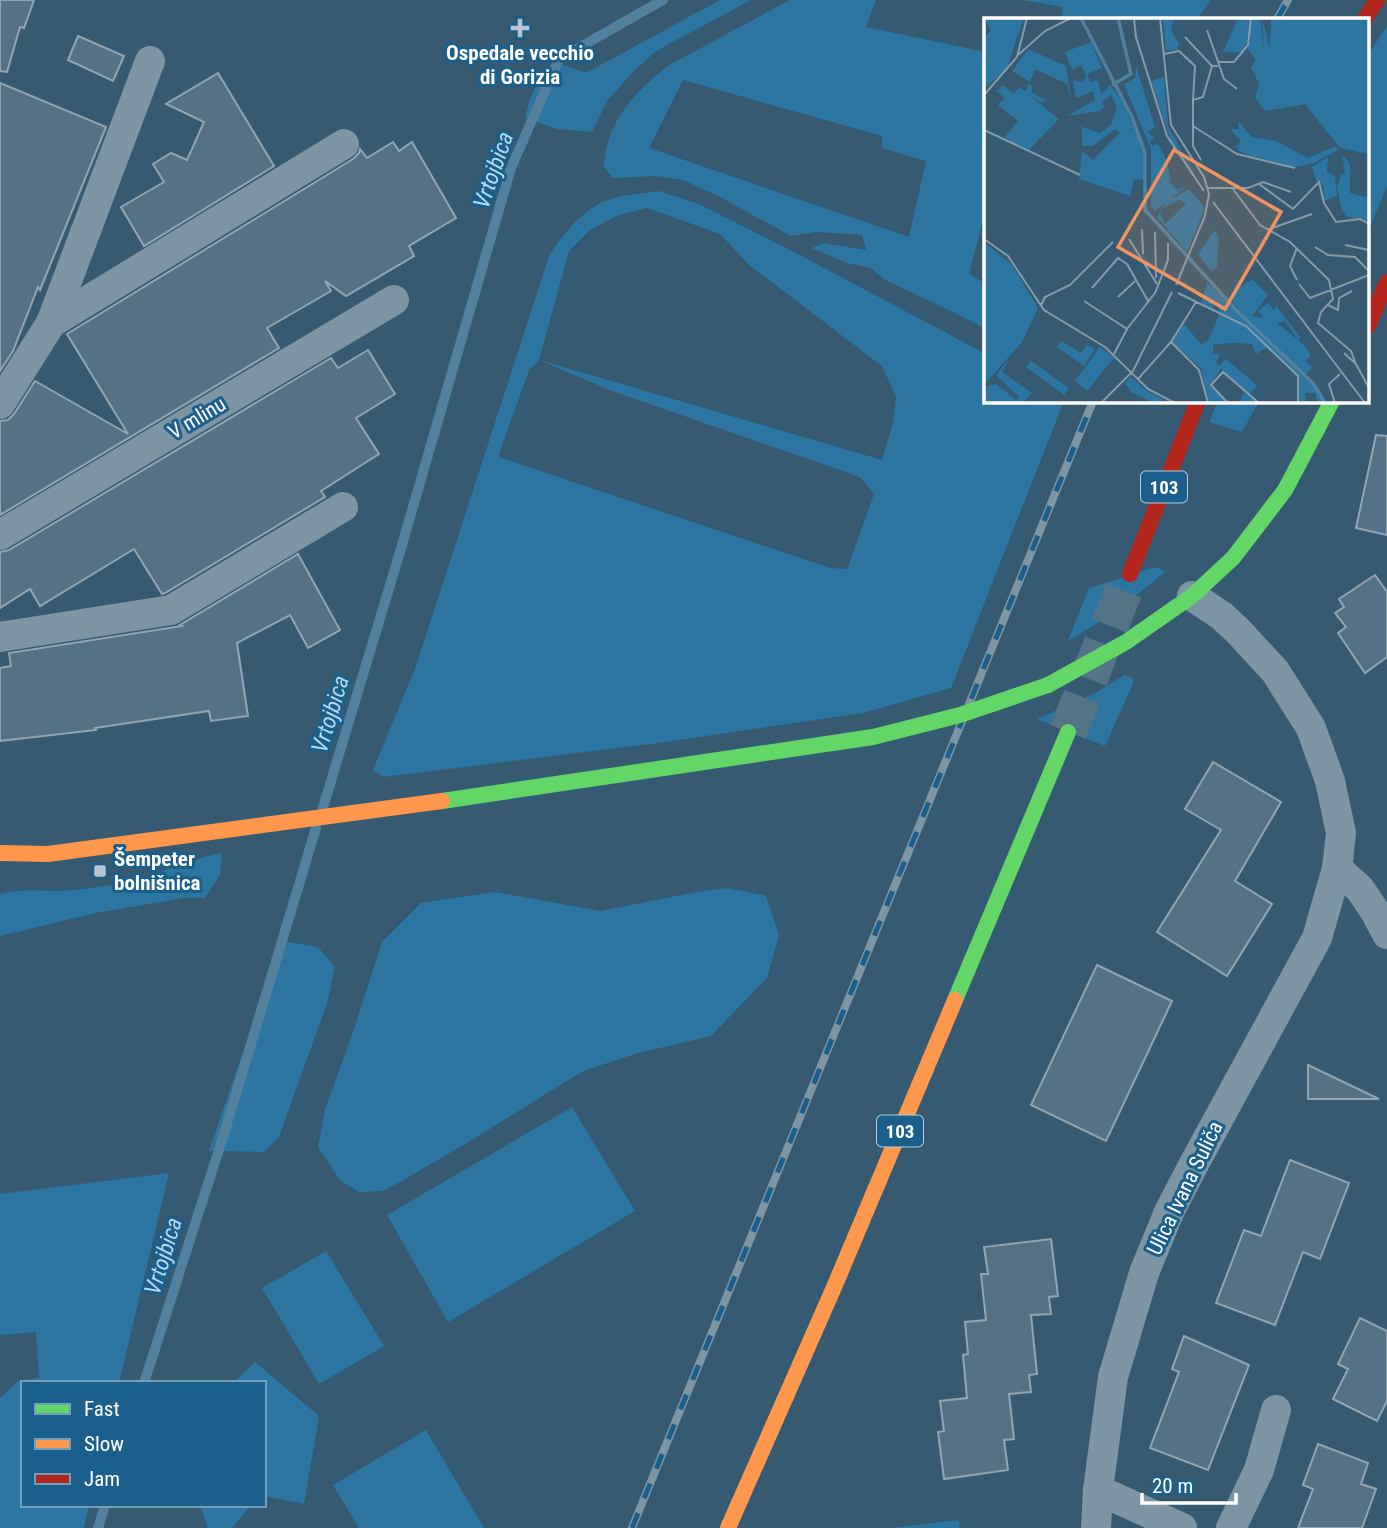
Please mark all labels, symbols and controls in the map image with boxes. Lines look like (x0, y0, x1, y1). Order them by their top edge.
marker: Ospedale vecchio di Gorizia (510, 18, 530, 38)
inset map (984, 18, 1370, 402)
place label: Ospedale vecchio di Gorizia (446, 41, 594, 89)
water label: Vrtojbica (468, 128, 519, 212)
street label: V mlinu (164, 392, 230, 444)
road number: 103 (1141, 472, 1187, 502)
water label: Vrtojbica (306, 672, 355, 756)
place label: Šempeter bolnišnica (114, 847, 201, 895)
marker: Šempeter bolnišnica (92, 863, 108, 879)
road number: 103 (877, 1116, 923, 1147)
street label: Ulica Ivana Suliča (1142, 1117, 1228, 1259)
water label: Vrtojbica (139, 1214, 188, 1298)
legend (21, 1381, 266, 1507)
text: Fast (84, 1397, 120, 1421)
text: Slow (84, 1432, 124, 1456)
scale bar (1142, 1462, 1236, 1506)
text: Jam (84, 1467, 120, 1491)
text: 20 m (1152, 1474, 1193, 1498)

